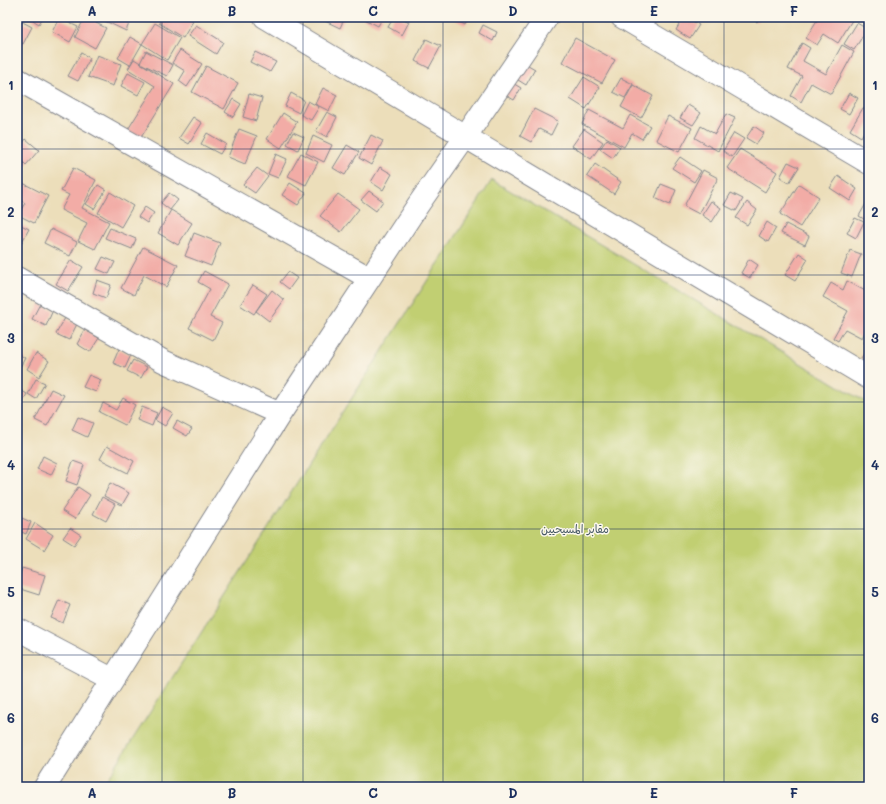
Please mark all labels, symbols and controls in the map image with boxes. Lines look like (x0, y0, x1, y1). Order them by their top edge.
text: A (87, 2, 97, 19)
text: B (228, 2, 237, 19)
text: C (368, 2, 378, 19)
text: D (508, 2, 518, 19)
text: E (650, 2, 658, 19)
text: F (790, 2, 798, 19)
text: 1 (8, 76, 14, 93)
text: 1 (872, 76, 878, 93)
text: 2 (7, 203, 15, 220)
text: 2 (871, 203, 879, 220)
text: 3 (7, 329, 15, 346)
text: 3 (871, 329, 879, 346)
text: 4 (7, 456, 15, 473)
text: 4 (871, 456, 879, 473)
park label: مقابر المسيحيين (541, 521, 609, 537)
text: 5 (7, 583, 15, 600)
text: 5 (871, 583, 879, 600)
text: 6 (7, 709, 15, 726)
text: 6 (871, 709, 879, 726)
text: A (87, 784, 97, 801)
text: B (228, 784, 237, 801)
text: C (368, 784, 378, 801)
text: D (508, 784, 518, 801)
text: E (650, 784, 658, 801)
text: F (790, 784, 798, 801)

